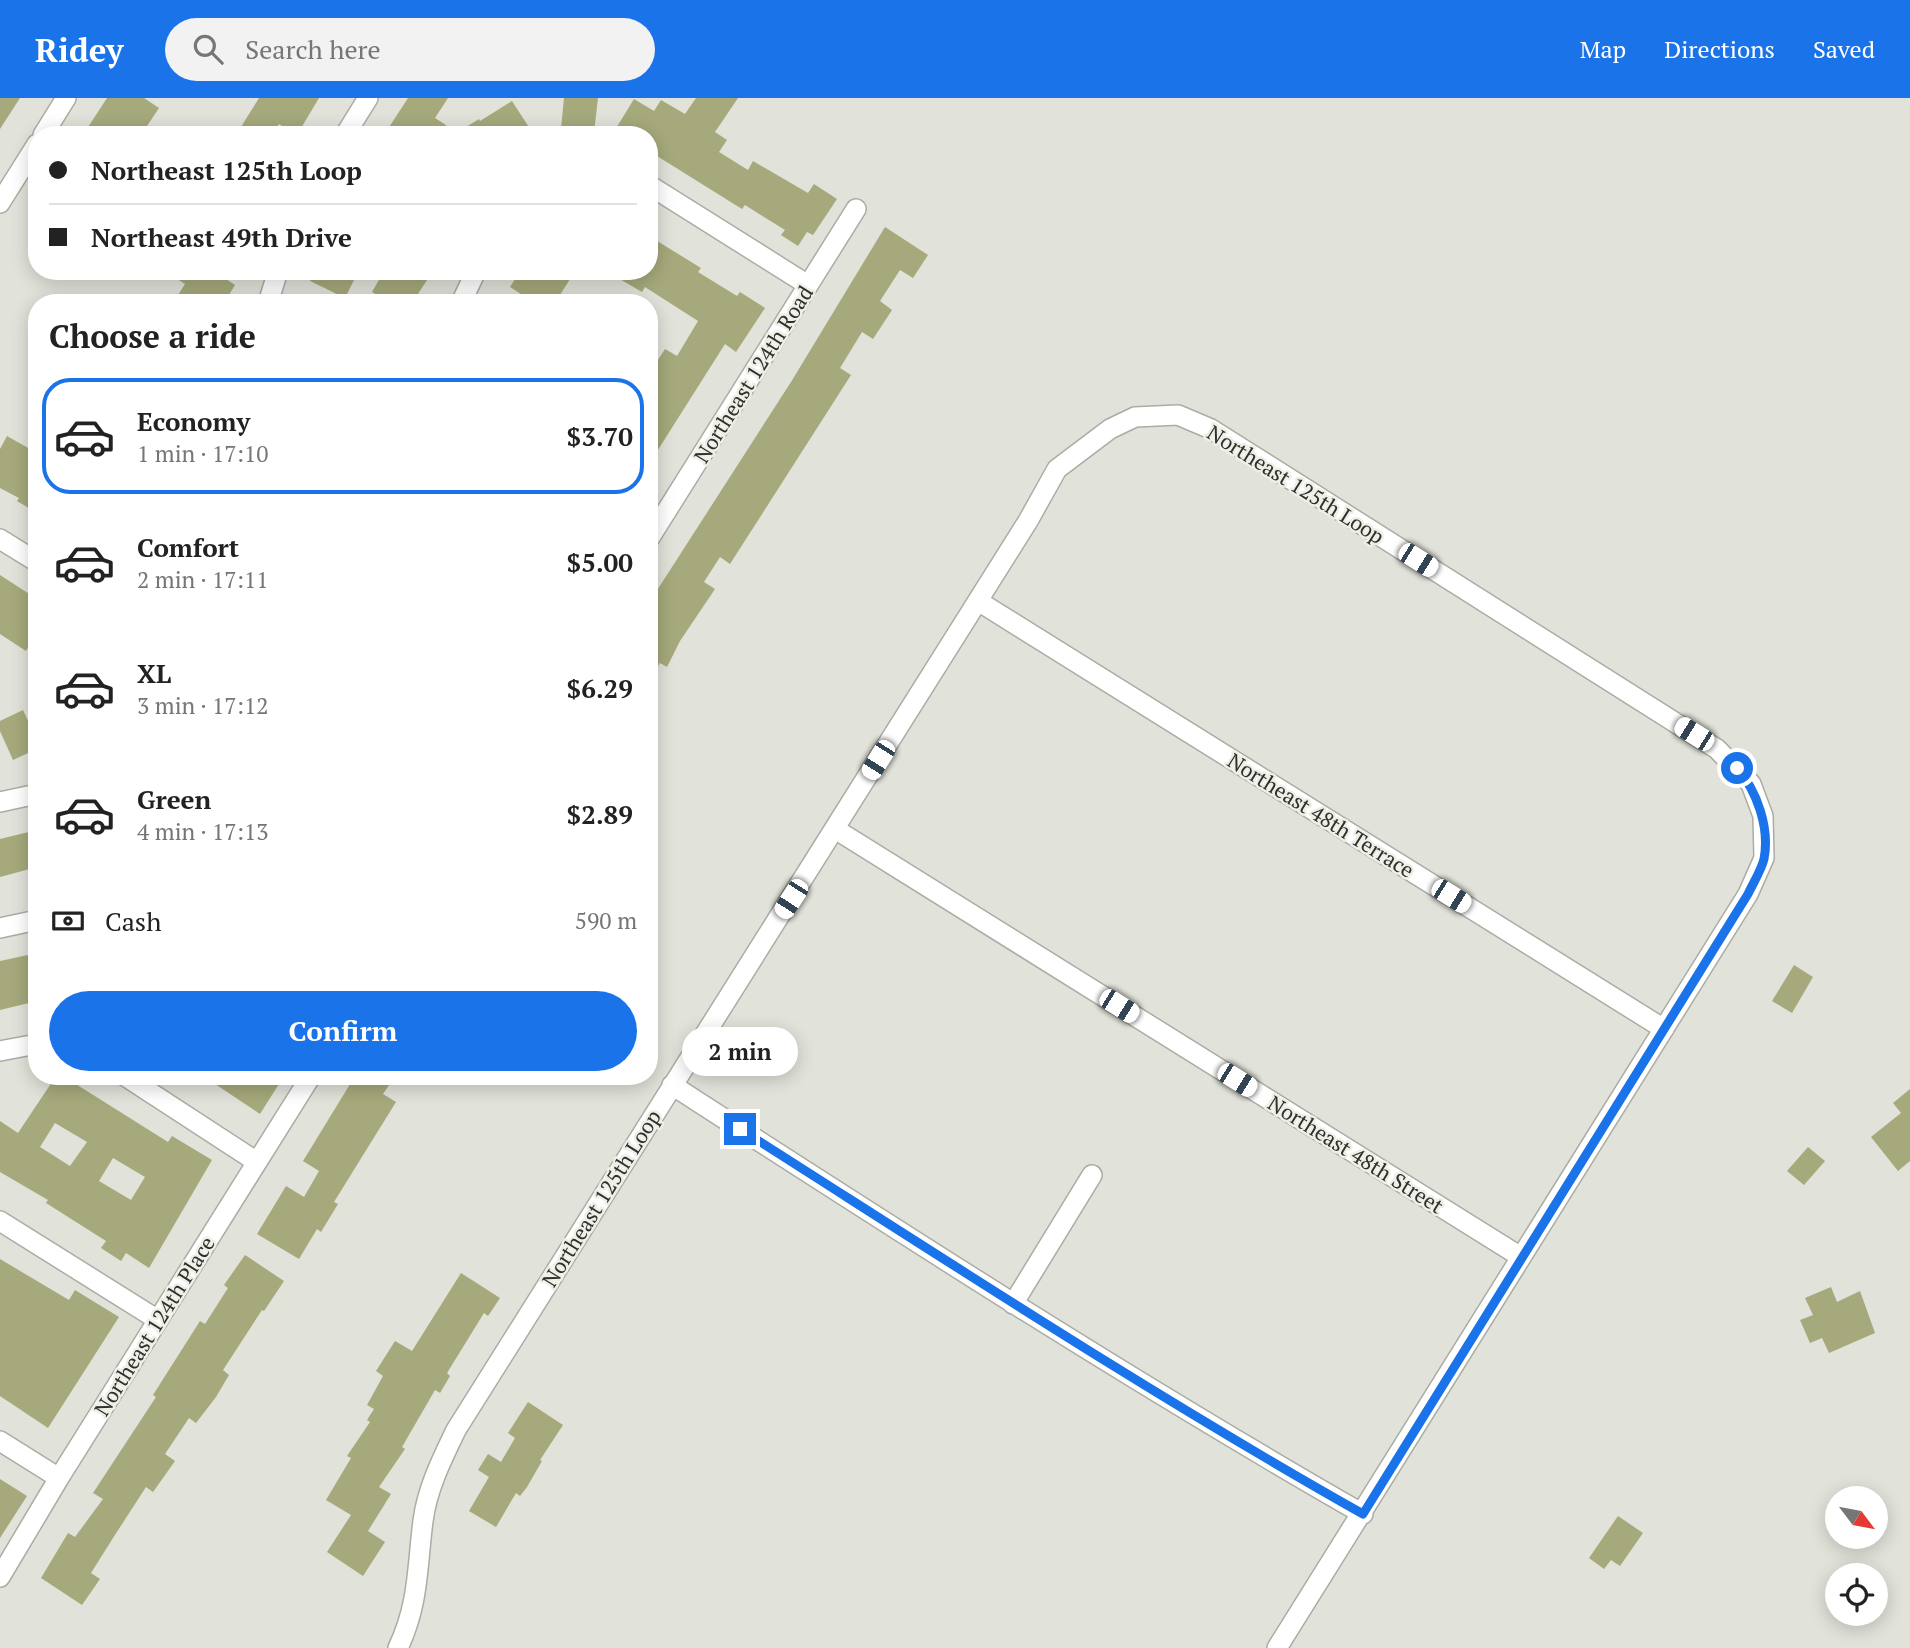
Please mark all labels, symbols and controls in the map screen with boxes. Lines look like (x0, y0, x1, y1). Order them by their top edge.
search box (165, 18, 655, 81)
text: Ridey (35, 28, 123, 71)
icon: search (189, 30, 227, 68)
text: Search here (245, 32, 381, 66)
text: Map (1580, 33, 1626, 65)
text: Directions (1664, 33, 1775, 65)
text: Saved (1813, 33, 1875, 65)
text: Northeast 125th Loop (91, 153, 362, 187)
text: Northeast 49th Drive (91, 220, 352, 254)
street label: Northeast 124th Road (687, 280, 819, 468)
text: Choose a ride (49, 315, 256, 357)
text: Economy (137, 404, 250, 438)
icon: car (53, 405, 116, 468)
street label: Northeast 125th Loop (1202, 418, 1390, 550)
text: $3.70 (567, 419, 633, 453)
text: 1 min · 17:10 (137, 438, 269, 469)
text: Comfort (137, 530, 239, 564)
icon: car (53, 531, 116, 594)
car (1395, 540, 1442, 580)
text: $5.00 (567, 545, 633, 579)
text: 2 min · 17:11 (137, 564, 269, 595)
text: XL (137, 656, 171, 690)
icon: car (53, 657, 116, 720)
text: $6.29 (567, 671, 633, 705)
text: 3 min · 17:12 (137, 690, 269, 721)
car (1671, 714, 1718, 754)
car (858, 737, 899, 783)
street label: Northeast 48th Terrace (1222, 746, 1420, 884)
route start (1721, 752, 1753, 784)
text: Green (137, 782, 211, 816)
icon: car (53, 783, 116, 846)
text: $2.89 (567, 797, 633, 831)
text: 4 min · 17:13 (137, 816, 269, 847)
car (771, 876, 812, 922)
car (1428, 876, 1475, 916)
icon: cash (49, 902, 87, 940)
text: Cash (105, 904, 161, 938)
text: 590 m (575, 905, 637, 936)
car (1096, 986, 1143, 1026)
button: Confirm (49, 991, 637, 1071)
callout: 2 min (682, 1028, 798, 1076)
text: 2 min (709, 1036, 771, 1067)
car (1214, 1060, 1261, 1100)
street label: Northeast 48th Street (1263, 1089, 1449, 1219)
street label: Northeast 125th Loop (535, 1104, 667, 1292)
route end (724, 1113, 756, 1145)
street label: Northeast 124th Place (87, 1231, 221, 1421)
north arrow (1825, 1486, 1888, 1549)
map controls (1825, 1486, 1888, 1626)
button: locate (1825, 1563, 1888, 1626)

